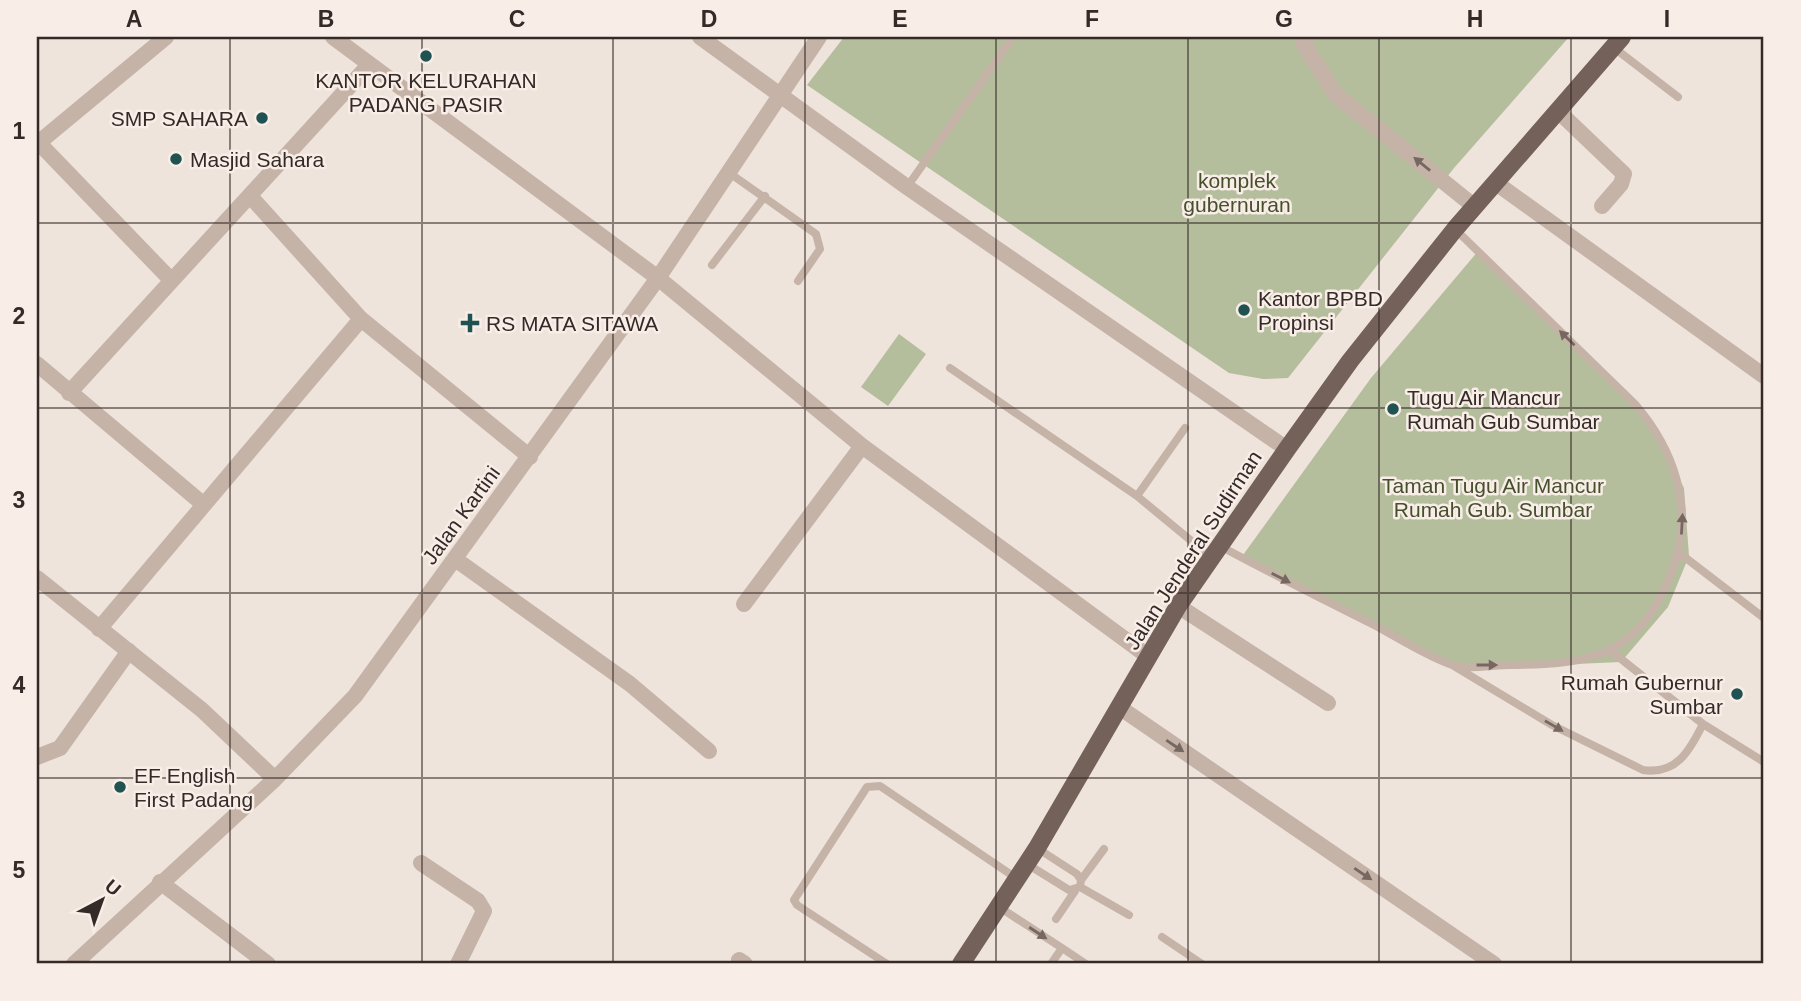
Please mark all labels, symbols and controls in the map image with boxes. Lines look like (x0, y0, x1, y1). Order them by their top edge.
text: A (126, 6, 142, 32)
text: B (318, 6, 334, 32)
text: C (509, 6, 525, 32)
text: D (701, 6, 717, 32)
text: E (892, 6, 908, 32)
text: F (1085, 6, 1099, 32)
text: G (1275, 6, 1293, 32)
text: H (1467, 6, 1483, 32)
text: I (1664, 6, 1670, 32)
marker: KANTOR KELURAHAN PADANG PASIR (418, 48, 434, 64)
place label: KANTOR KELURAHAN PADANG PASIR (315, 69, 537, 116)
place label: SMP SAHARA (111, 107, 248, 130)
marker: SMP SAHARA (254, 110, 270, 126)
text: 1 (13, 118, 26, 144)
place label: Masjid Sahara (190, 148, 325, 171)
marker: Masjid Sahara (168, 151, 184, 167)
one-way arrow (1414, 157, 1431, 172)
park label: komplek gubernuran (1183, 169, 1291, 216)
place label: Kantor BPBD Propinsi (1258, 287, 1383, 334)
marker: Kantor BPBD Propinsi (1236, 302, 1252, 318)
text: 2 (13, 303, 25, 329)
place label: RS MATA SITAWA (486, 312, 658, 335)
marker: RS MATA SITAWA (460, 313, 480, 333)
one-way arrow (1559, 331, 1576, 347)
place label: Tugu Air Mancur Rumah Gub Sumbar (1407, 386, 1600, 433)
marker: Tugu Air Mancur Rumah Gub Sumbar (1385, 401, 1401, 417)
street label: Jalan Jenderal Sudirman (1120, 446, 1266, 654)
street label: Jalan Kartini (418, 461, 504, 569)
park label: Taman Tugu Air Mancur Rumah Gub. Sumbar (1382, 474, 1604, 521)
text: 3 (13, 487, 25, 513)
one-way arrow (1677, 513, 1688, 535)
one-way arrow (1271, 572, 1291, 583)
one-way arrow (1476, 660, 1498, 671)
place label: Rumah Gubernur Sumbar (1561, 671, 1723, 718)
text: 4 (13, 672, 26, 698)
marker: Rumah Gubernur Sumbar (1729, 686, 1745, 702)
one-way arrow (1544, 720, 1564, 732)
one-way arrow (1166, 739, 1184, 753)
place label: EF English First Padang (134, 764, 253, 811)
marker: EF English First Padang (112, 779, 128, 795)
text: 5 (13, 857, 26, 883)
north arrow (66, 864, 136, 934)
one-way arrow (1354, 867, 1372, 881)
text: U (101, 875, 125, 900)
one-way arrow (1029, 926, 1048, 939)

